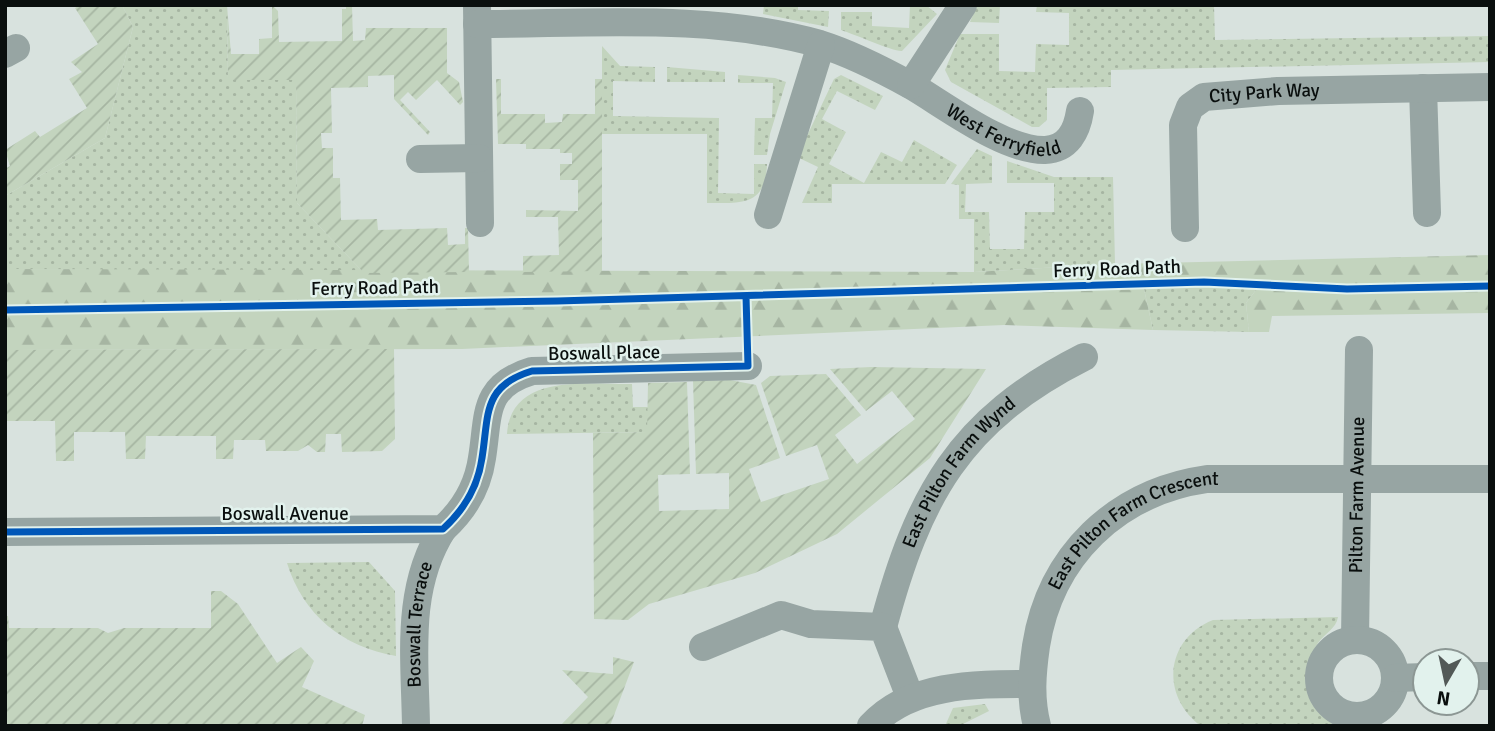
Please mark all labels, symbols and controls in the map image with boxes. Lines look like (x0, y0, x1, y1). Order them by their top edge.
street label: City Park Way (1208, 78, 1320, 109)
street label: West Ferryfield (941, 98, 1065, 162)
street label: Ferry Road Path (1053, 255, 1181, 283)
street label: Ferry Road Path (311, 275, 439, 301)
street label: Boswall Place (548, 340, 660, 366)
street label: East Pilton Farm Wynd (897, 392, 1020, 551)
street label: Pilton Farm Avenue (1344, 416, 1370, 574)
street label: East Pilton Farm Crescent (1043, 466, 1219, 594)
street label: Boswall Avenue (221, 502, 349, 526)
street label: Boswall Terrace (402, 558, 438, 688)
north arrow (1411, 647, 1481, 717)
text: N (1435, 685, 1452, 711)

